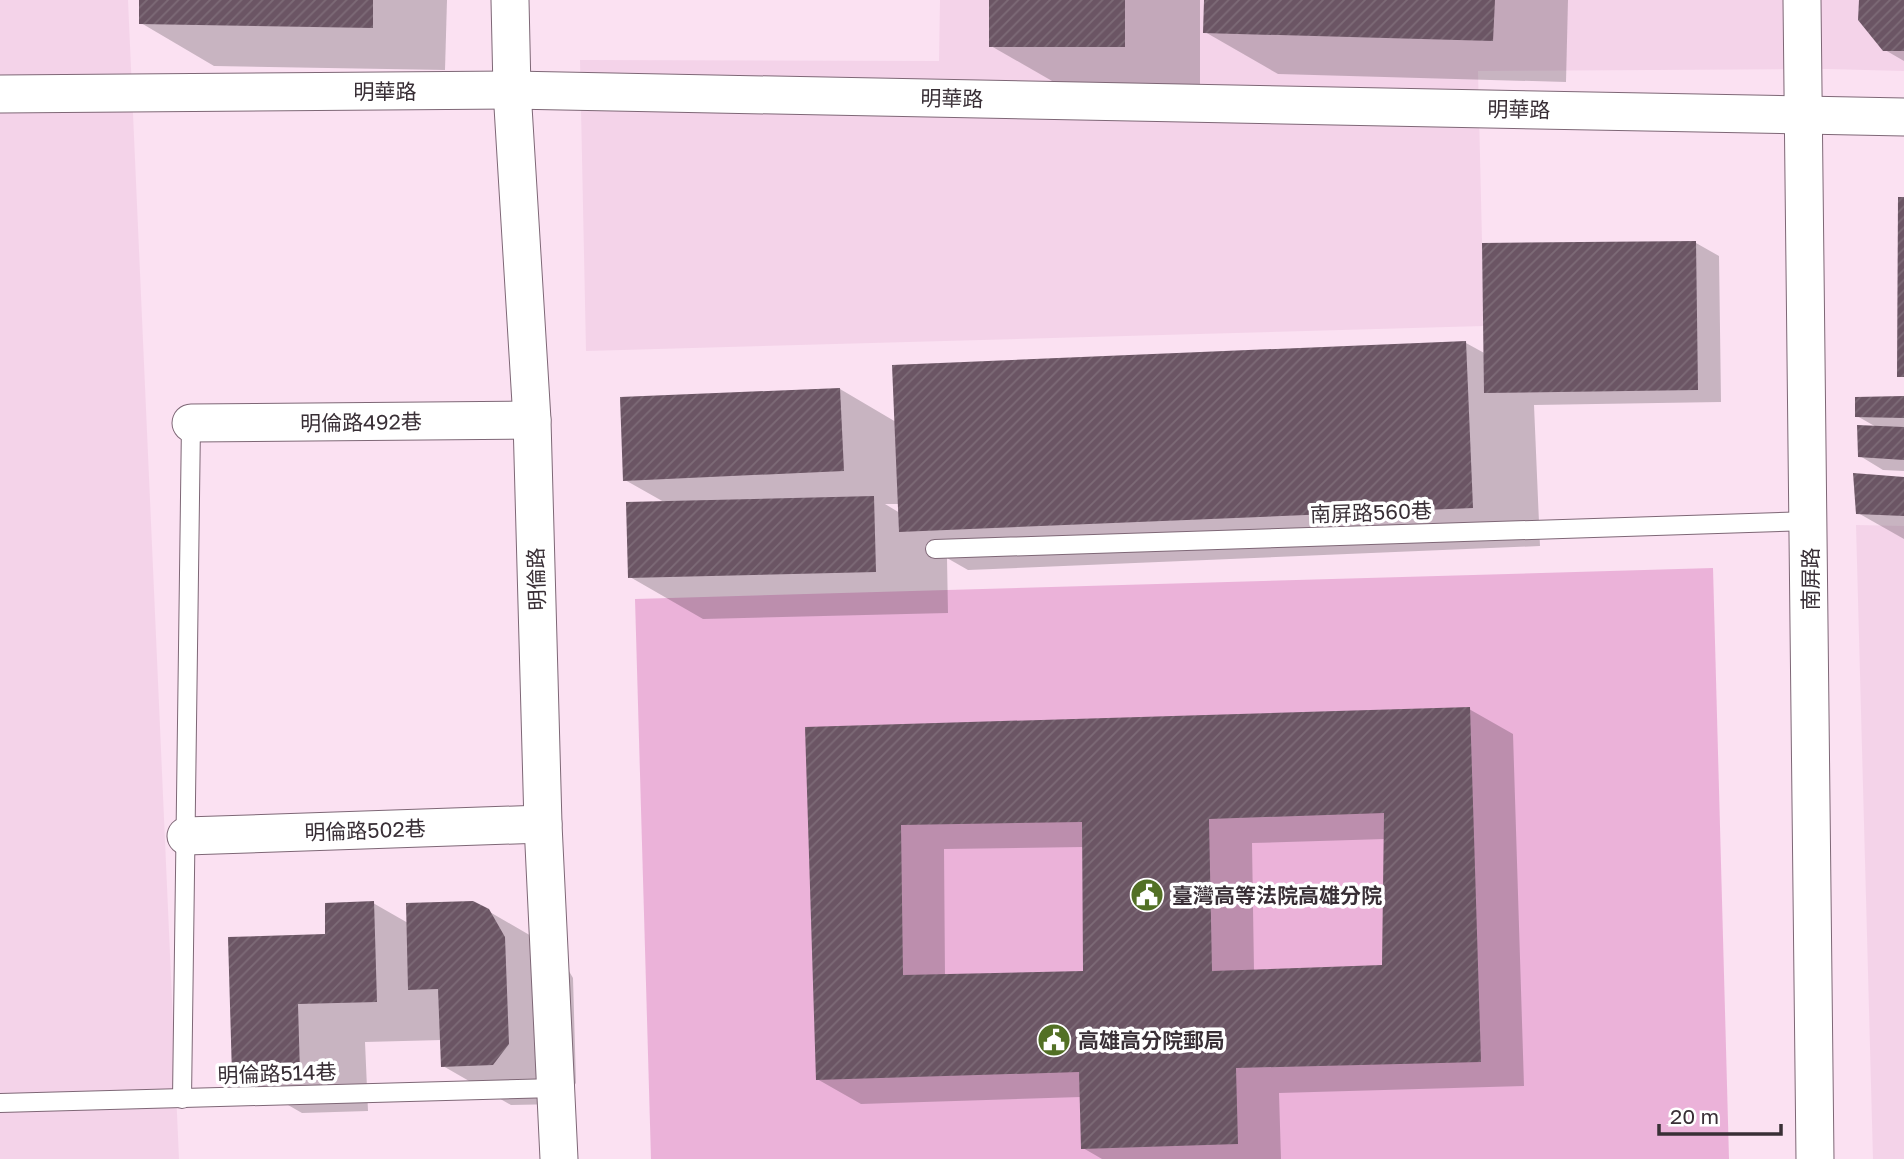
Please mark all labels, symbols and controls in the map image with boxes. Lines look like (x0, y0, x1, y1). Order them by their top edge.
street label: 明華路 (354, 78, 417, 104)
street label: 明華路 (920, 84, 984, 112)
street label: 明華路 (1487, 95, 1551, 123)
street label: 明倫路492巷 (300, 408, 422, 436)
street label: 南屏路560巷 (1310, 497, 1432, 527)
street label: 明倫路 (522, 547, 550, 611)
street label: 南屏路 (1797, 548, 1823, 611)
street label: 明倫路502巷 (304, 815, 426, 845)
public building icon: 臺灣高等法院高雄分院 (1128, 876, 1166, 914)
place label: 臺灣高等法院高雄分院 (1172, 882, 1382, 908)
public building icon: 高雄高分院郵局 (1035, 1021, 1073, 1059)
place label: 高雄高分院郵局 (1078, 1027, 1225, 1053)
street label: 明倫路514巷 (217, 1058, 337, 1088)
scale bar (1659, 1092, 1782, 1136)
text: 20 m (1670, 1103, 1719, 1129)

